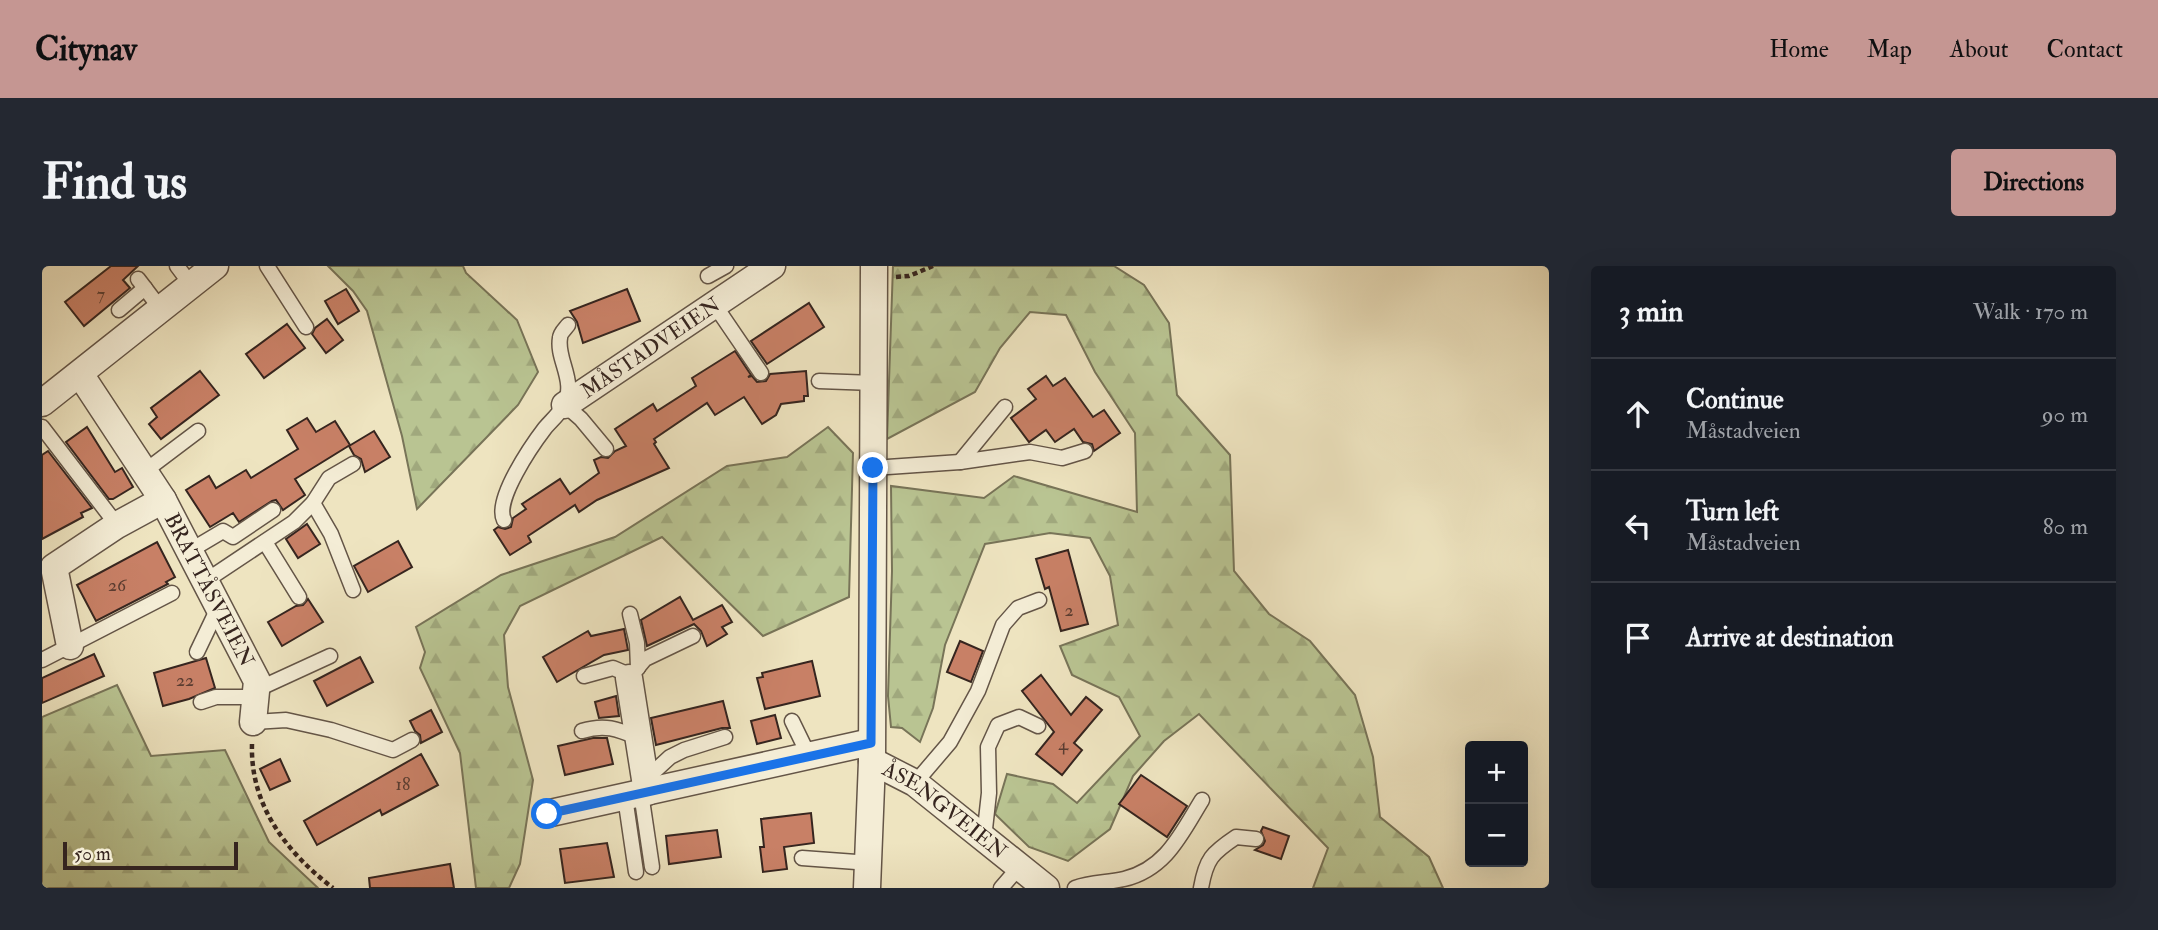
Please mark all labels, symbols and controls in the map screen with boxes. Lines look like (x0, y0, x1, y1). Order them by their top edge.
text: Citynav (35, 29, 137, 70)
text: Home (1769, 34, 1829, 65)
text: Map (1867, 34, 1912, 65)
text: About (1950, 34, 2009, 65)
text: Contact (2047, 34, 2123, 65)
button: Directions (1951, 149, 2116, 216)
text: Find us (42, 152, 187, 213)
house number: 7 (97, 283, 105, 306)
street label: MÅSTADVEIEN (576, 291, 726, 405)
text: 3 min (1619, 293, 1684, 330)
text: Walk · 170 m (1973, 297, 2088, 326)
text: Continue (1686, 384, 1784, 416)
icon: ahead (1619, 395, 1657, 433)
text: 90 m (2042, 400, 2088, 429)
text: Måstadveien (1686, 416, 1801, 445)
route end (857, 452, 888, 483)
text: Turn left (1686, 496, 1779, 528)
icon: left (1619, 507, 1657, 545)
street label: BRATTÅSVEIEN (158, 508, 260, 672)
text: 80 m (2043, 512, 2088, 541)
text: Måstadveien (1686, 528, 1801, 557)
house number: 26 (108, 574, 127, 597)
house number: 2 (1064, 599, 1074, 622)
icon: arrive (1619, 619, 1657, 657)
text: Arrive at destination (1686, 622, 1894, 654)
house number: 22 (176, 669, 194, 692)
house number: 4 (1058, 733, 1069, 756)
map controls (1465, 741, 1528, 867)
button: + (1465, 741, 1528, 804)
street label: ÅSENGVEIEN (877, 755, 1012, 865)
house number: 18 (396, 773, 410, 796)
route start (531, 798, 562, 829)
button: − (1465, 804, 1528, 867)
scale bar (63, 839, 238, 871)
text: 50 m (74, 842, 111, 866)

